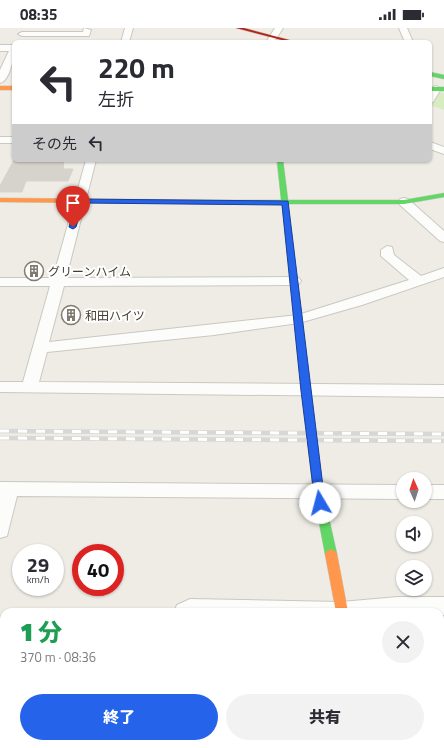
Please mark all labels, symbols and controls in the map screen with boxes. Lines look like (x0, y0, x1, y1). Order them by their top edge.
text: 08:35 (20, 3, 57, 26)
text: 220 m (98, 46, 175, 89)
icon: left (32, 56, 84, 108)
text: 左折 (98, 86, 134, 113)
text: その先 (32, 132, 77, 155)
icon: left (85, 132, 107, 154)
pin (56, 186, 90, 227)
icon: arrive (62, 192, 84, 214)
building icon: グリーンハイム (23, 260, 45, 282)
place label: グリーンハイム (48, 262, 131, 281)
building icon: 和田ハイツ (60, 304, 82, 326)
place label: 和田ハイツ (85, 306, 145, 325)
north arrow (396, 472, 432, 508)
map controls (396, 472, 432, 596)
position arrow (299, 482, 341, 524)
button: sound (396, 516, 432, 552)
speed limit sign: 40 (72, 544, 124, 596)
text: 29 (27, 549, 49, 580)
button: layers (396, 560, 432, 596)
text: km/h (27, 572, 49, 587)
text: 1 分 (20, 614, 62, 650)
button: close (382, 621, 424, 663)
text: 370 m · 08:36 (20, 647, 96, 667)
button: 終了 (20, 694, 218, 740)
button: 共有 (226, 694, 424, 740)

